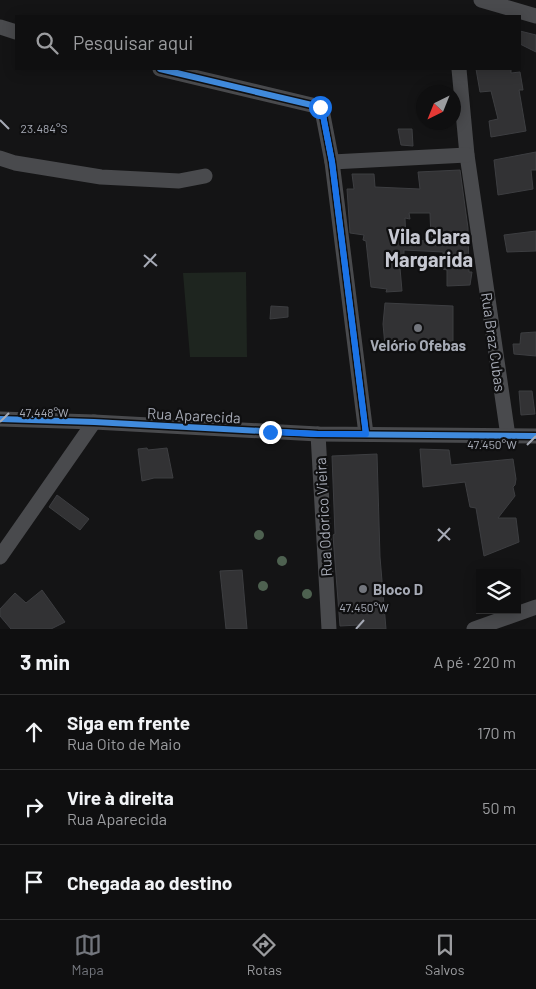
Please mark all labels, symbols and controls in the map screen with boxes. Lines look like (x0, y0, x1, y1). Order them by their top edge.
search box (15, 15, 521, 70)
icon: search (33, 29, 61, 57)
text: Pesquisar aqui (73, 31, 193, 54)
north arrow (416, 85, 461, 130)
route start (309, 96, 332, 119)
text: 23.484°S (21, 121, 67, 135)
district label: Vila Clara Margarida (385, 224, 473, 271)
street label: Rua Braz Cubas (478, 291, 510, 393)
marker: Velório Ofebas (412, 322, 424, 334)
place label: Velório Ofebas (370, 336, 467, 354)
street label: Rua Aparecida (147, 404, 241, 426)
text: 47.448°W (19, 405, 69, 419)
route end (259, 421, 282, 444)
text: 47.450°W (467, 437, 517, 451)
street label: Rua Odorico Vieira (311, 457, 335, 577)
map controls (476, 569, 521, 614)
button: layers (476, 569, 521, 614)
place label: Bloco D (373, 580, 423, 598)
marker: Bloco D (357, 583, 369, 595)
text: 47.450°W (339, 600, 389, 614)
text: 3 min (20, 649, 70, 674)
text: A pé · 220 m (433, 652, 516, 671)
text: Siga em frente (67, 711, 190, 734)
icon: ahead (20, 718, 48, 746)
text: 170 m (477, 723, 516, 742)
text: Rua Oito de Maio (67, 734, 181, 753)
text: Vire à direita (67, 786, 174, 809)
icon: right (20, 793, 48, 821)
text: 50 m (482, 798, 516, 817)
text: Rua Aparecida (67, 809, 167, 828)
icon: arrive (20, 868, 48, 896)
text: Chegada ao destino (67, 871, 232, 894)
tab: Mapa (72, 931, 104, 978)
tab: Rotas (247, 931, 282, 978)
tab: Salvos (425, 931, 464, 978)

